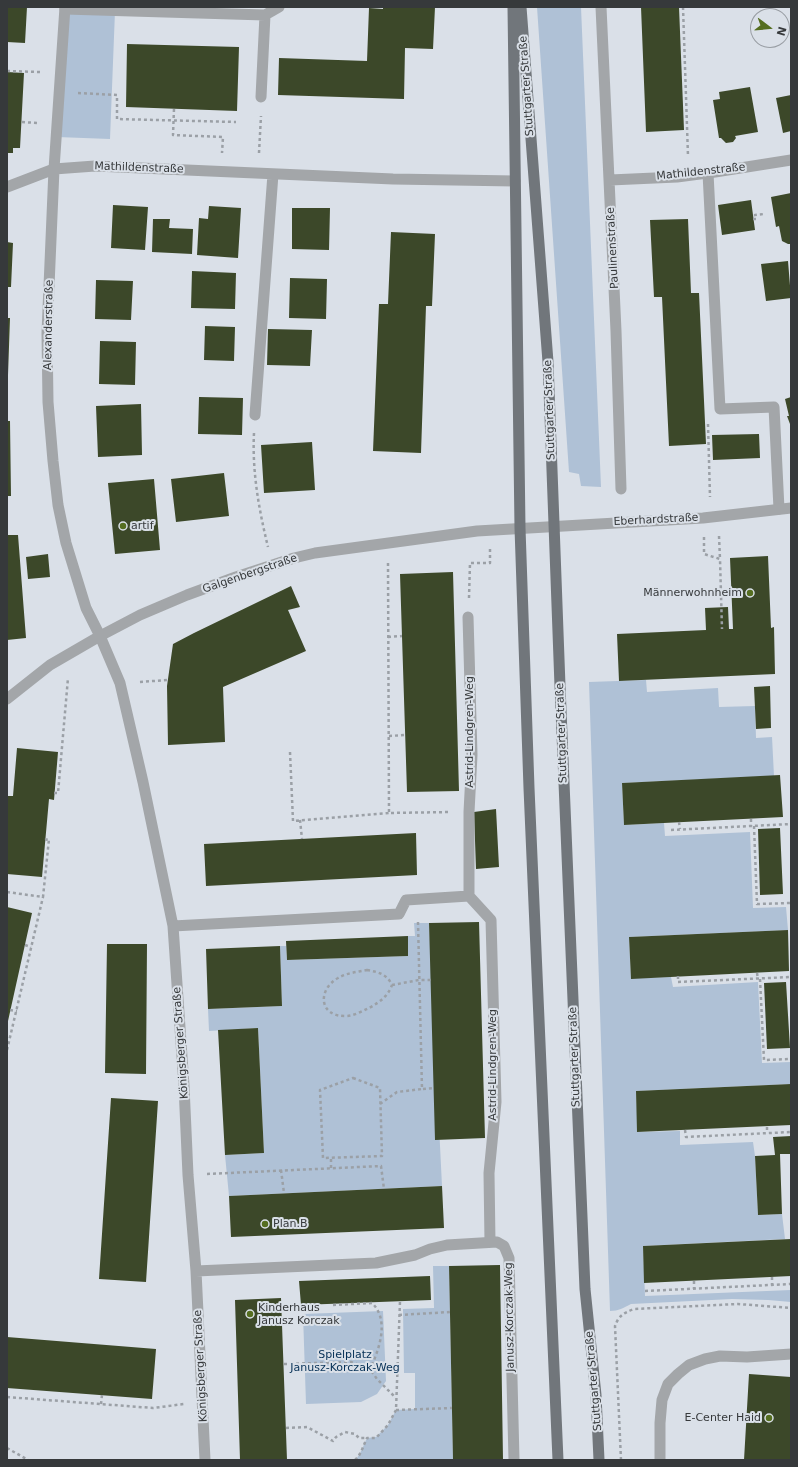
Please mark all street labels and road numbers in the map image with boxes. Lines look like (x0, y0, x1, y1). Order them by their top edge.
street label: Stuttgarter Straße (517, 35, 537, 137)
street label: Mathildenstraße (94, 160, 184, 176)
street label: Mathildenstraße (656, 161, 746, 183)
street label: Paulinenstraße (604, 207, 622, 289)
street label: Alexanderstraße (42, 280, 56, 370)
street label: Stuttgarter Straße (542, 360, 558, 460)
street label: Eberhardstraße (613, 511, 699, 529)
street label: Galgenbergstraße (201, 552, 299, 596)
street label: Astrid-Lindgren-Weg (463, 676, 477, 788)
street label: Stuttgarter Straße (554, 683, 570, 783)
street label: Königsberger Straße (171, 987, 191, 1099)
street label: Stuttgarter Straße (567, 1007, 583, 1107)
street label: Astrid-Lindgren-Weg (486, 1009, 500, 1121)
street label: Janusz-Korczak-Weg (502, 1262, 518, 1372)
street label: Königsberger Straße (191, 1310, 211, 1422)
street label: Stuttgarter Straße (583, 1330, 605, 1432)

